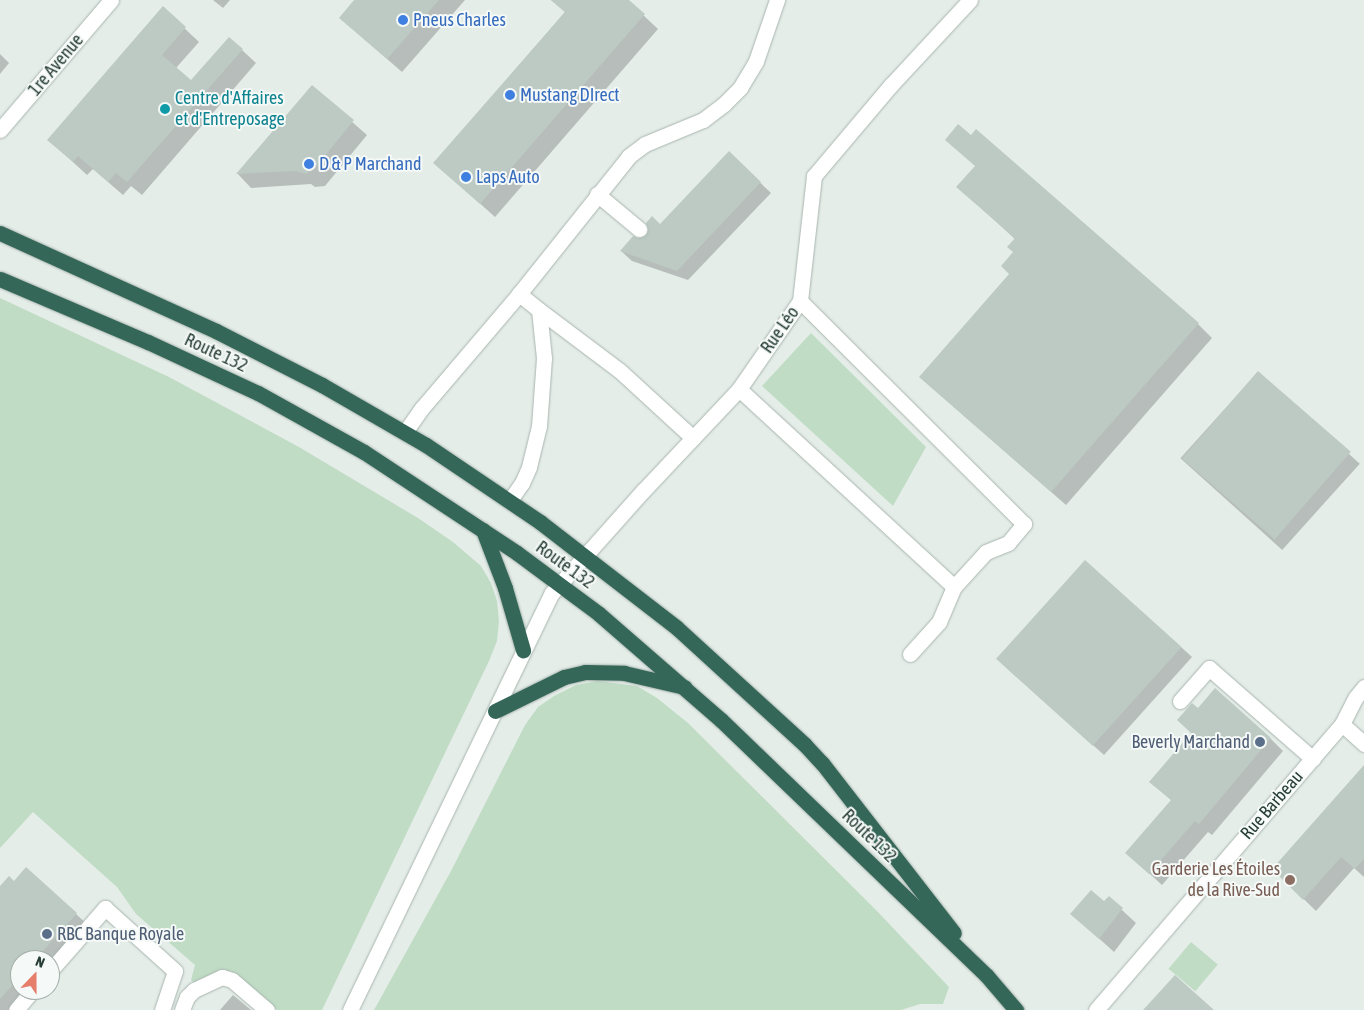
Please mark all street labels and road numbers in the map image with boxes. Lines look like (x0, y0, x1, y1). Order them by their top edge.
street label: 1re Avenue (24, 30, 88, 100)
street label: Rue Léo (756, 303, 804, 357)
street label: Route 132 (181, 329, 251, 377)
street label: Route 132 (531, 537, 599, 593)
street label: Rue Barbeau (1236, 766, 1308, 844)
street label: Route 132 (837, 805, 901, 867)

